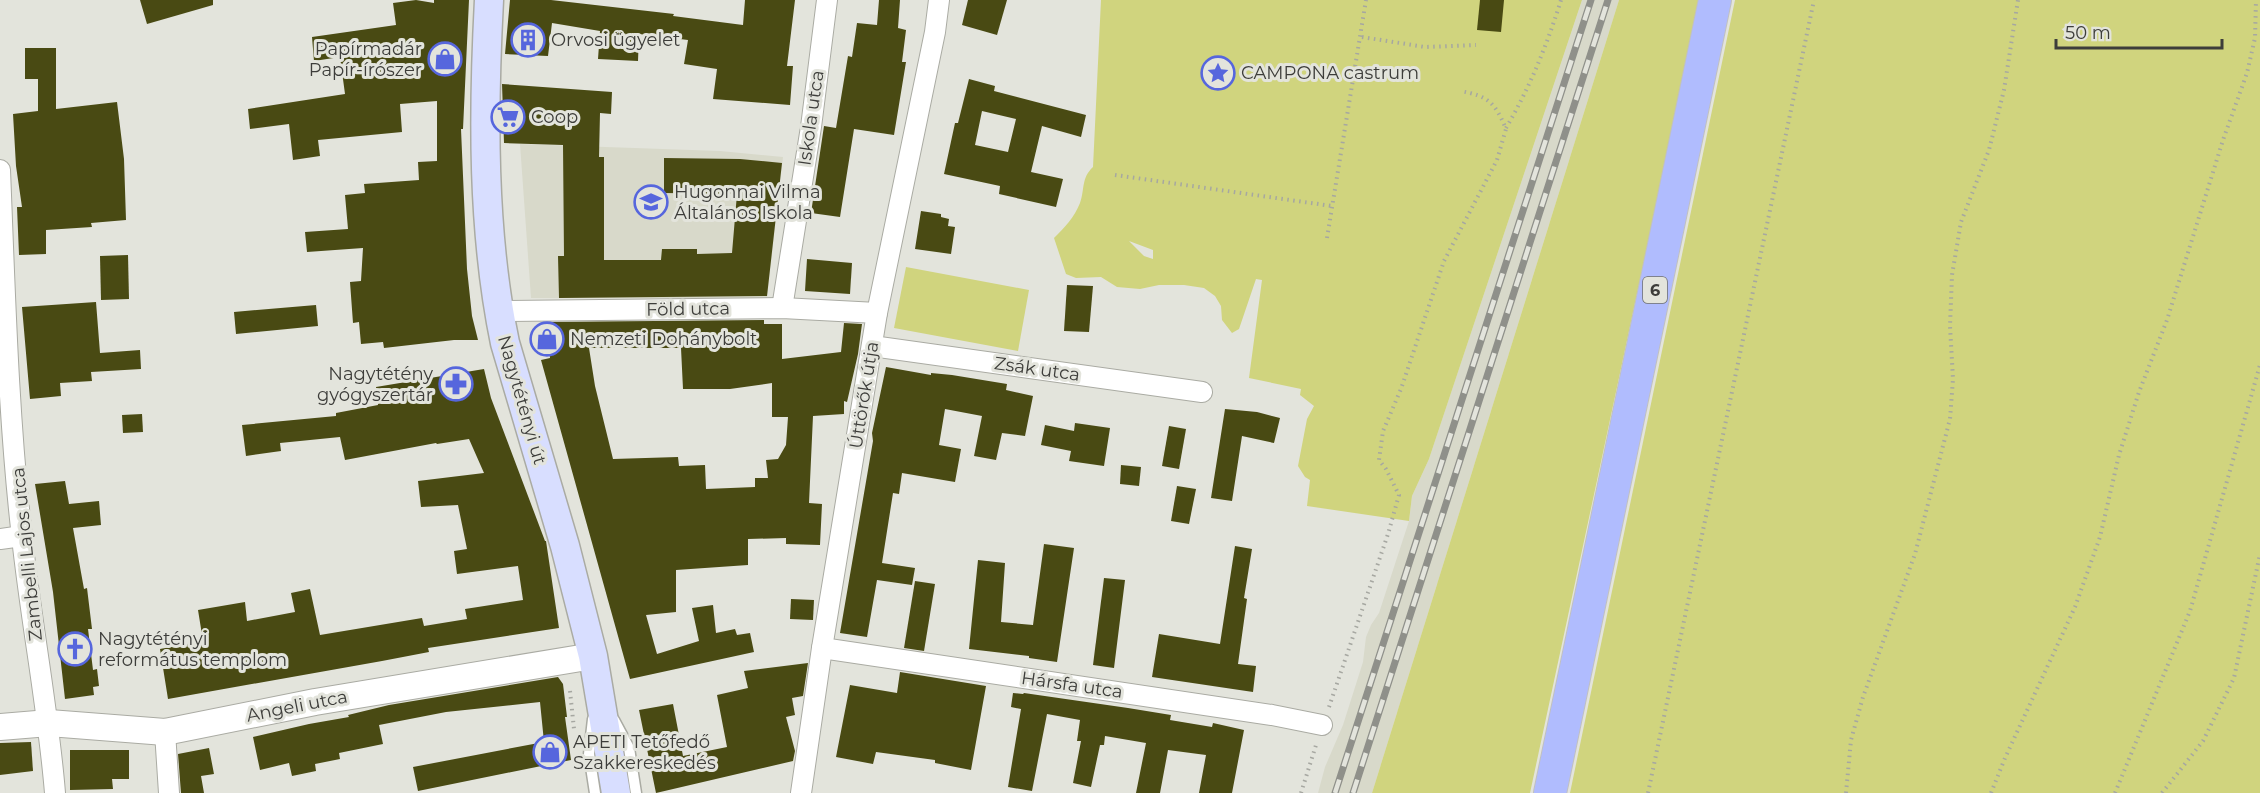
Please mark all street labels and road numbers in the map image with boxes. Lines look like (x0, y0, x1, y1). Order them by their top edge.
street label: Iskola utca (793, 69, 829, 167)
road number: 6 (1643, 277, 1667, 303)
street label: Föld utca (646, 297, 730, 321)
street label: Nagytétényi út (493, 333, 551, 467)
street label: Úttörők útja (845, 340, 883, 450)
street label: Zsák utca (993, 352, 1081, 386)
street label: Zambelli Lajos utca (7, 466, 47, 642)
street label: Hársfa utca (1020, 667, 1124, 703)
street label: Angeli utca (245, 685, 349, 727)

